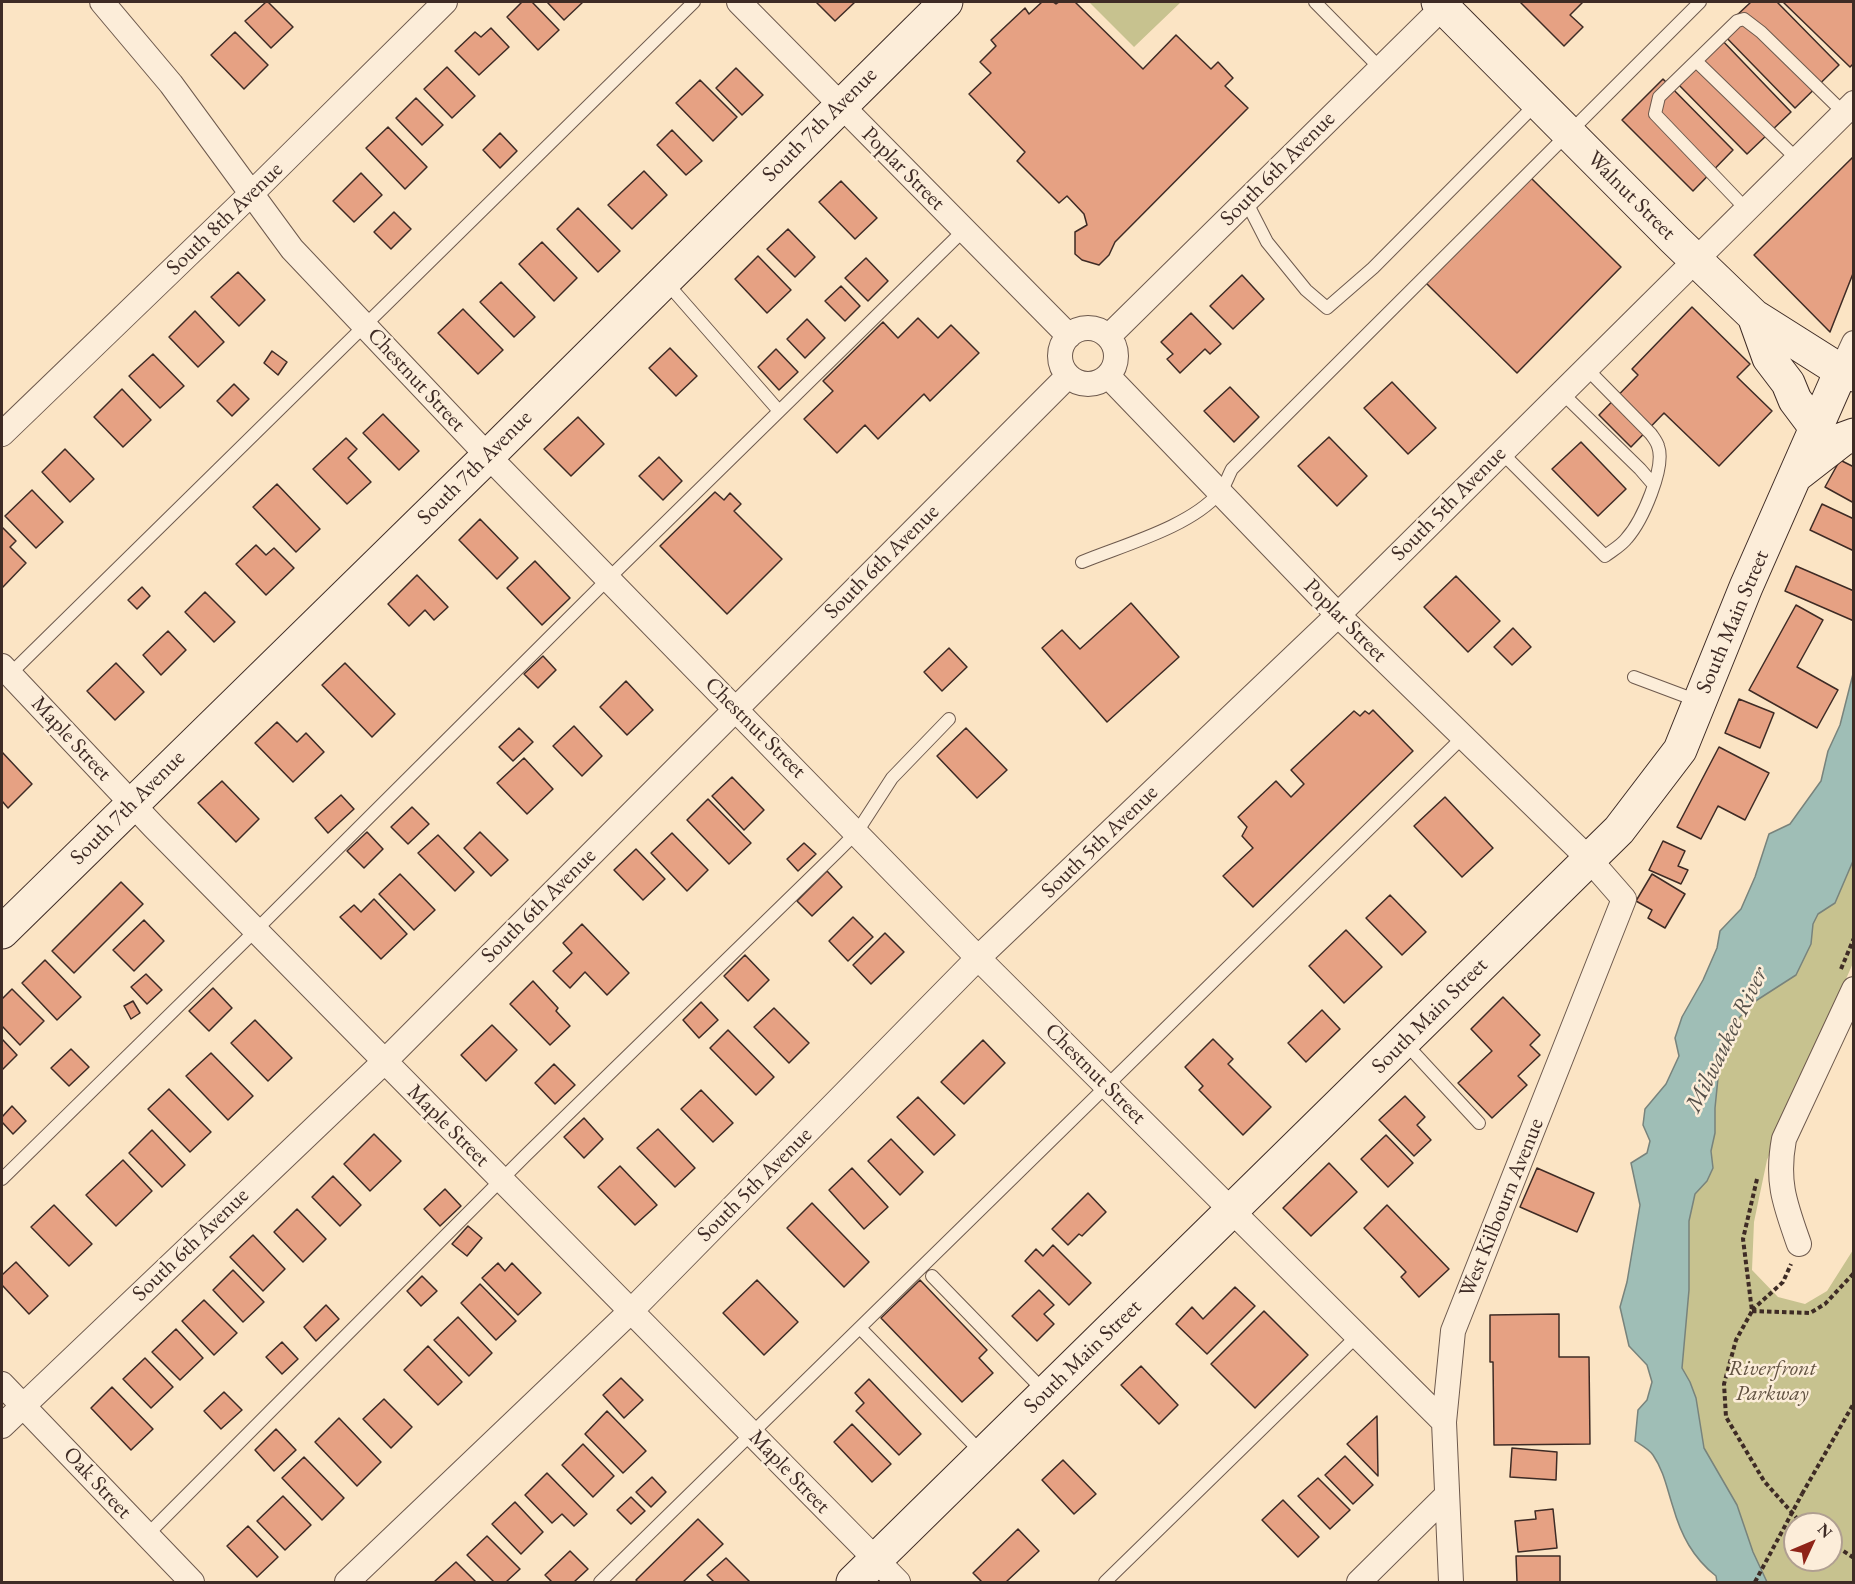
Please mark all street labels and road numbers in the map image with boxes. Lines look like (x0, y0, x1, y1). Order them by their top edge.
street label: South 7th Avenue (757, 62, 883, 188)
street label: South 6th Avenue (1215, 106, 1341, 232)
street label: Poplar Street (856, 122, 950, 216)
street label: Walnut Street (1581, 146, 1681, 246)
street label: South 8th Avenue (161, 157, 289, 281)
street label: Chestnut Street (361, 323, 471, 437)
street label: South 7th Avenue (412, 405, 538, 531)
street label: South 5th Avenue (1386, 441, 1512, 567)
street label: South 6th Avenue (819, 499, 945, 625)
street label: South Main Street (1691, 546, 1775, 698)
street label: Poplar Street (1298, 574, 1392, 668)
street label: Chestnut Street (699, 672, 811, 784)
street label: Maple Street (25, 691, 117, 787)
street label: South 7th Avenue (65, 745, 191, 871)
street label: South 5th Avenue (1036, 780, 1164, 904)
street label: South 6th Avenue (476, 843, 602, 969)
street label: South Main Street (1366, 952, 1494, 1080)
street label: Chestnut Street (1039, 1018, 1151, 1130)
street label: Maple Street (401, 1079, 495, 1173)
street label: West Kilbourn Avenue (1454, 1115, 1550, 1301)
street label: South 5th Avenue (692, 1122, 818, 1248)
street label: South 6th Avenue (127, 1183, 255, 1307)
street label: South Main Street (1019, 1294, 1147, 1420)
street label: Maple Street (743, 1425, 835, 1519)
street label: Oak Street (57, 1442, 137, 1524)

